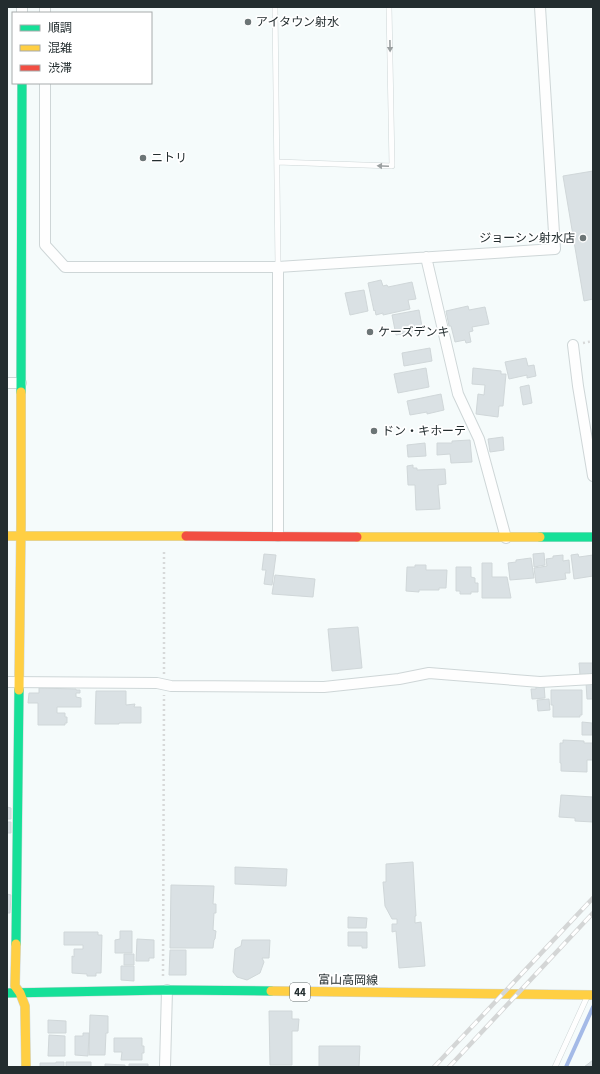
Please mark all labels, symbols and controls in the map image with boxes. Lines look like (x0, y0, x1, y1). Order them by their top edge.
legend (12, 12, 152, 84)
place label: アイタウン射水 (256, 14, 339, 31)
marker: アイタウン射水 (243, 17, 253, 27)
text: 順調 (48, 20, 72, 37)
text: 混雑 (48, 40, 72, 57)
one-way arrow (387, 40, 393, 53)
text: 渋滞 (48, 60, 72, 77)
place label: ニトリ (151, 150, 187, 167)
marker: ニトリ (138, 153, 148, 163)
one-way arrow (376, 163, 389, 169)
place label: ジョーシン射水店 (479, 230, 575, 247)
marker: ジョーシン射水店 (578, 233, 588, 243)
place label: ケーズデンキ (378, 324, 449, 341)
marker: ケーズデンキ (365, 327, 375, 337)
place label: ドン・キホーテ (382, 423, 466, 440)
marker: ドン・キホーテ (369, 426, 379, 436)
street label: 富山高岡線 (318, 971, 378, 990)
road number: 44 (290, 983, 310, 1001)

